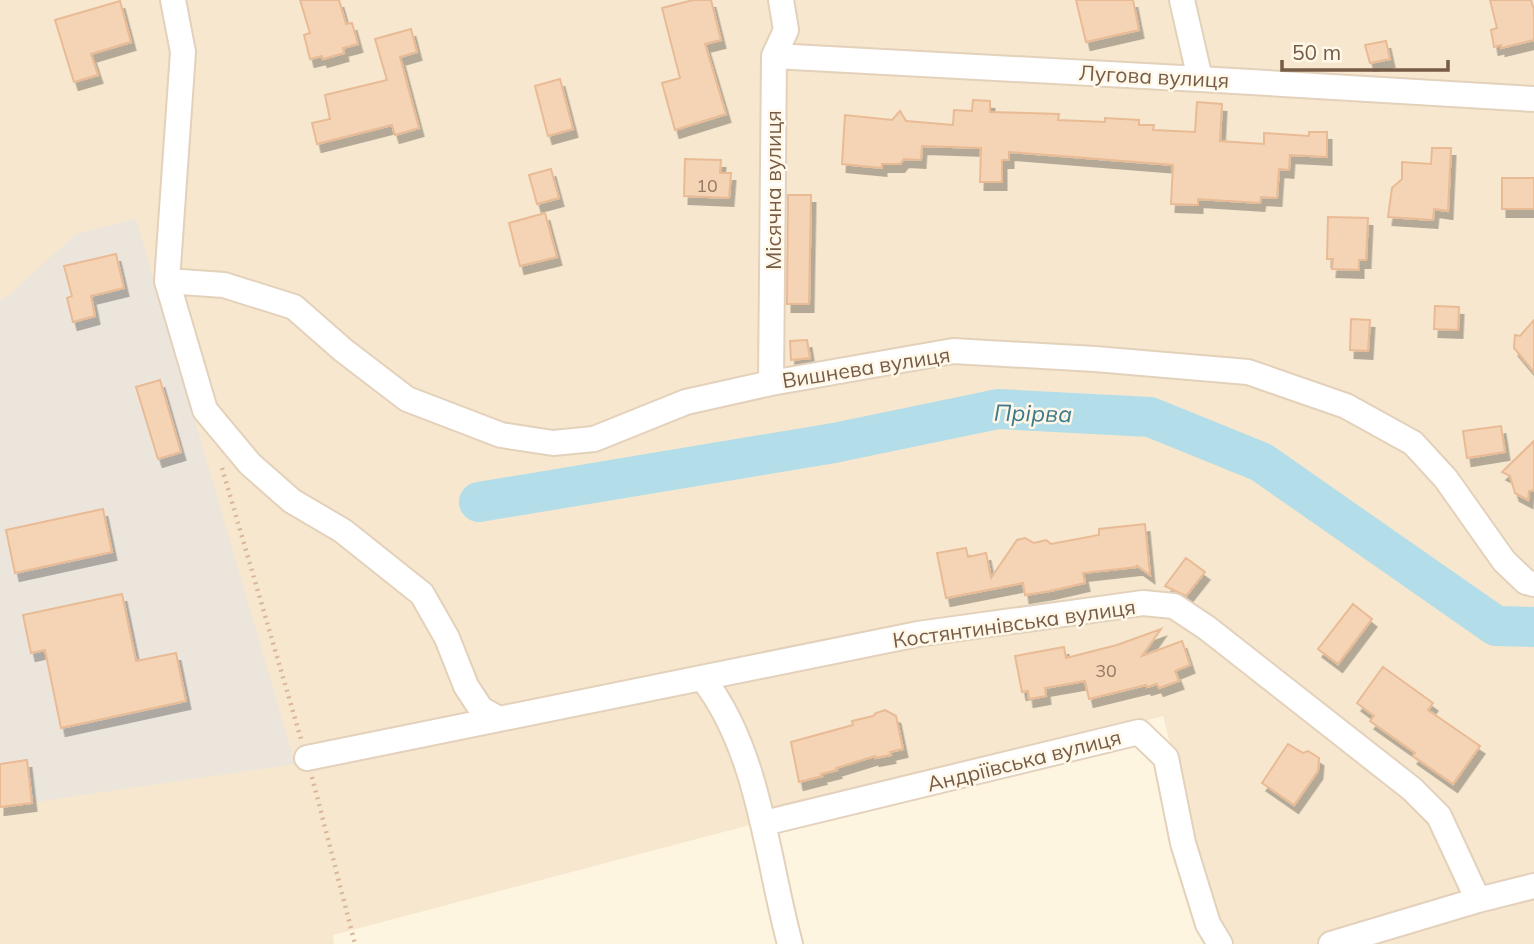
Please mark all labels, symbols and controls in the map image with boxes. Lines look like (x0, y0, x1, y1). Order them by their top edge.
scale bar (1282, 28, 1448, 72)
text: 50 m (1292, 39, 1341, 65)
street label: Лугова вулиця (1078, 59, 1230, 93)
street label: Місячна вулиця (760, 110, 786, 270)
house number: 10 (696, 174, 718, 197)
street label: Вишнева вулиця (780, 341, 952, 393)
water label: Прірва (994, 398, 1072, 428)
street label: Костянтинівська вулиця (891, 593, 1137, 653)
house number: 30 (1095, 659, 1117, 682)
street label: Андріївська вулиця (924, 723, 1124, 797)

